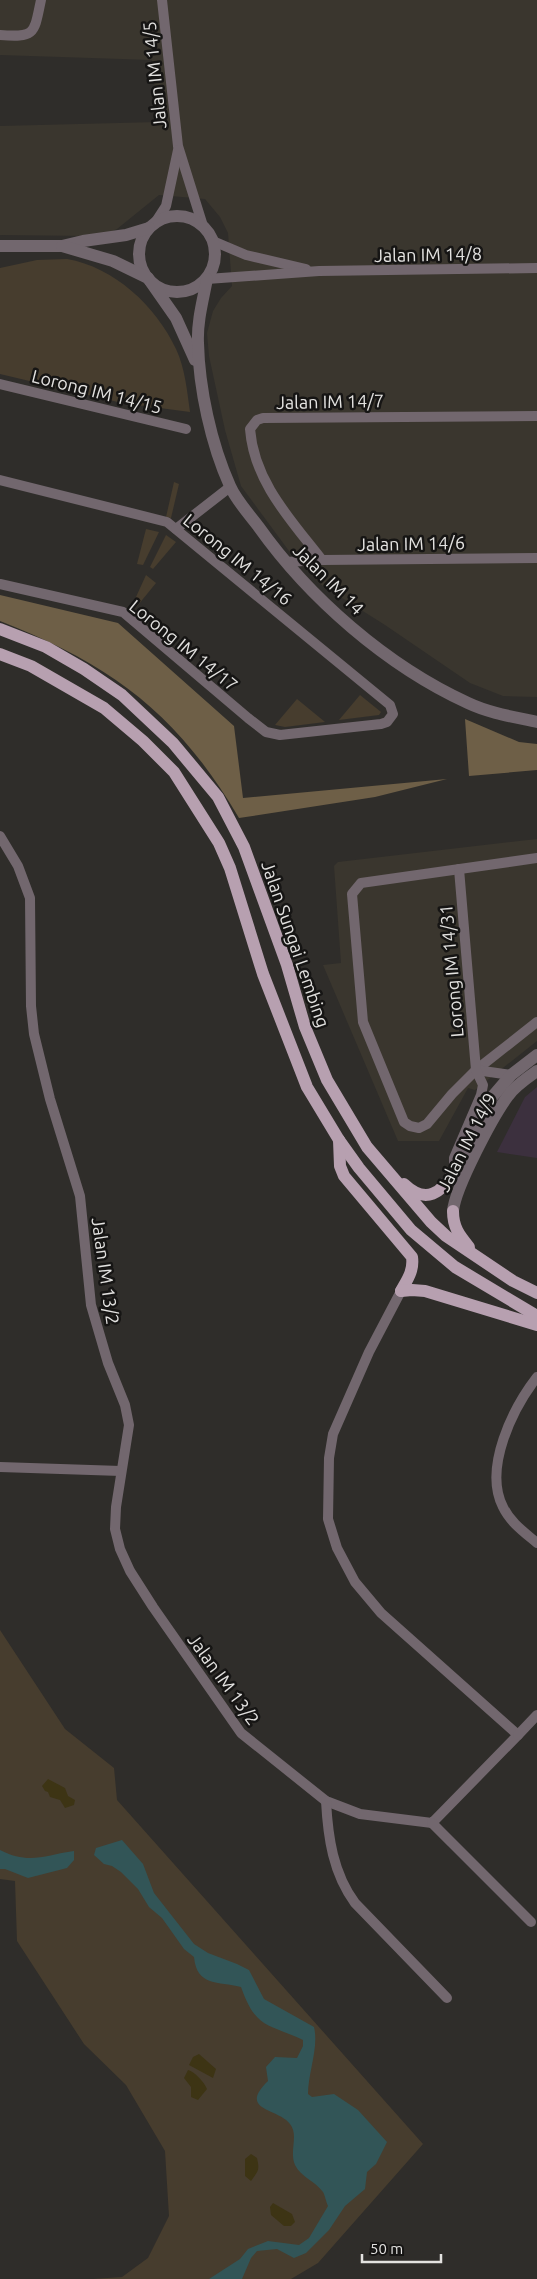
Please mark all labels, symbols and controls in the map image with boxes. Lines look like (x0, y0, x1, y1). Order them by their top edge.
street label: Jalan IM 14/5 (138, 20, 170, 130)
street label: Jalan IM 14/8 (374, 243, 482, 265)
street label: Lorong IM 14/15 (30, 365, 164, 417)
street label: Jalan IM 14/7 (276, 390, 384, 412)
street label: Lorong IM 14/16 (180, 509, 296, 609)
street label: Jalan IM 14/6 (357, 532, 465, 554)
street label: Jalan IM 14 (290, 540, 368, 618)
street label: Lorong IM 14/17 (126, 595, 242, 695)
street label: Jalan Sungai Lembing (258, 858, 334, 1030)
street label: Lorong IM 14/31 (435, 904, 467, 1038)
street label: Jalan IM 14/9 (433, 1089, 499, 1195)
street label: Jalan IM 13/2 (89, 1216, 123, 1326)
street label: Jalan IM 13/2 (184, 1629, 264, 1729)
scale bar (362, 2232, 441, 2264)
text: 50 m (370, 2240, 403, 2257)

